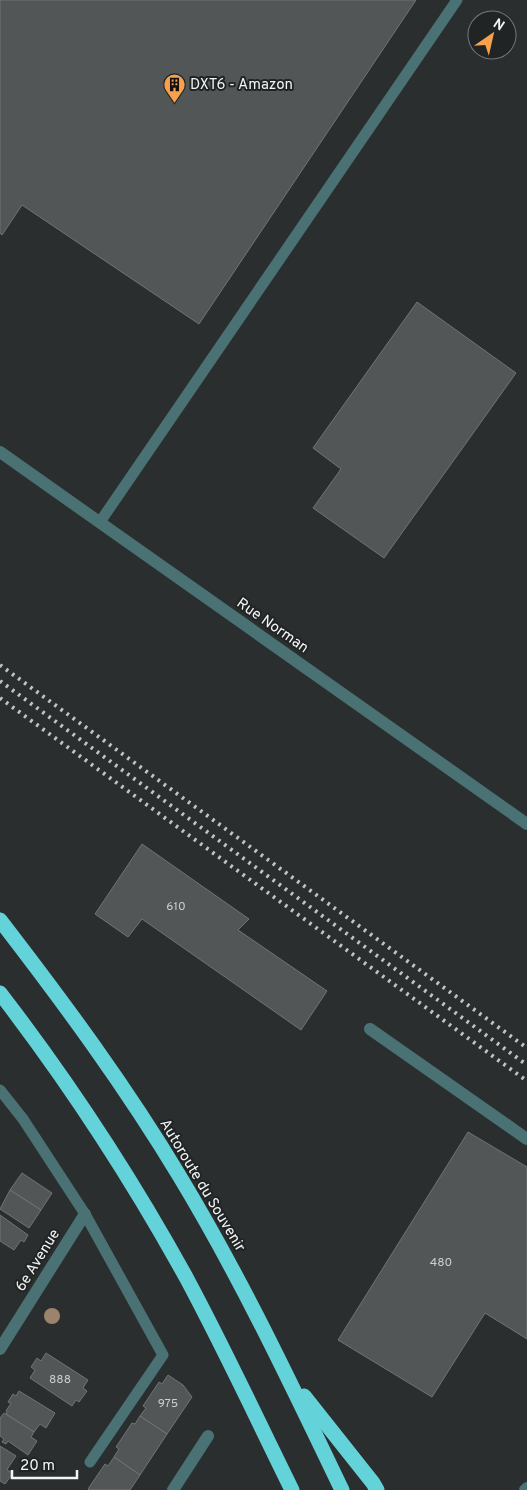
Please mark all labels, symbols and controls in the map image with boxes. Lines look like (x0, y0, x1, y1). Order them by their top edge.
north arrow (467, 10, 517, 60)
text: N (490, 16, 507, 35)
building icon: DXT6 - Amazon (162, 72, 186, 103)
place label: DXT6 - Amazon (190, 76, 293, 95)
street label: Rue Norman (232, 594, 312, 658)
house number: 610 (166, 899, 186, 915)
street label: Autoroute du Souvenir (154, 1116, 249, 1256)
street label: 6e Avenue (12, 1226, 65, 1296)
house number: 480 (430, 1255, 452, 1271)
house number: 888 (49, 1372, 71, 1388)
house number: 975 (158, 1396, 178, 1412)
scale bar (12, 1448, 78, 1480)
text: 20 m (20, 1457, 55, 1476)

